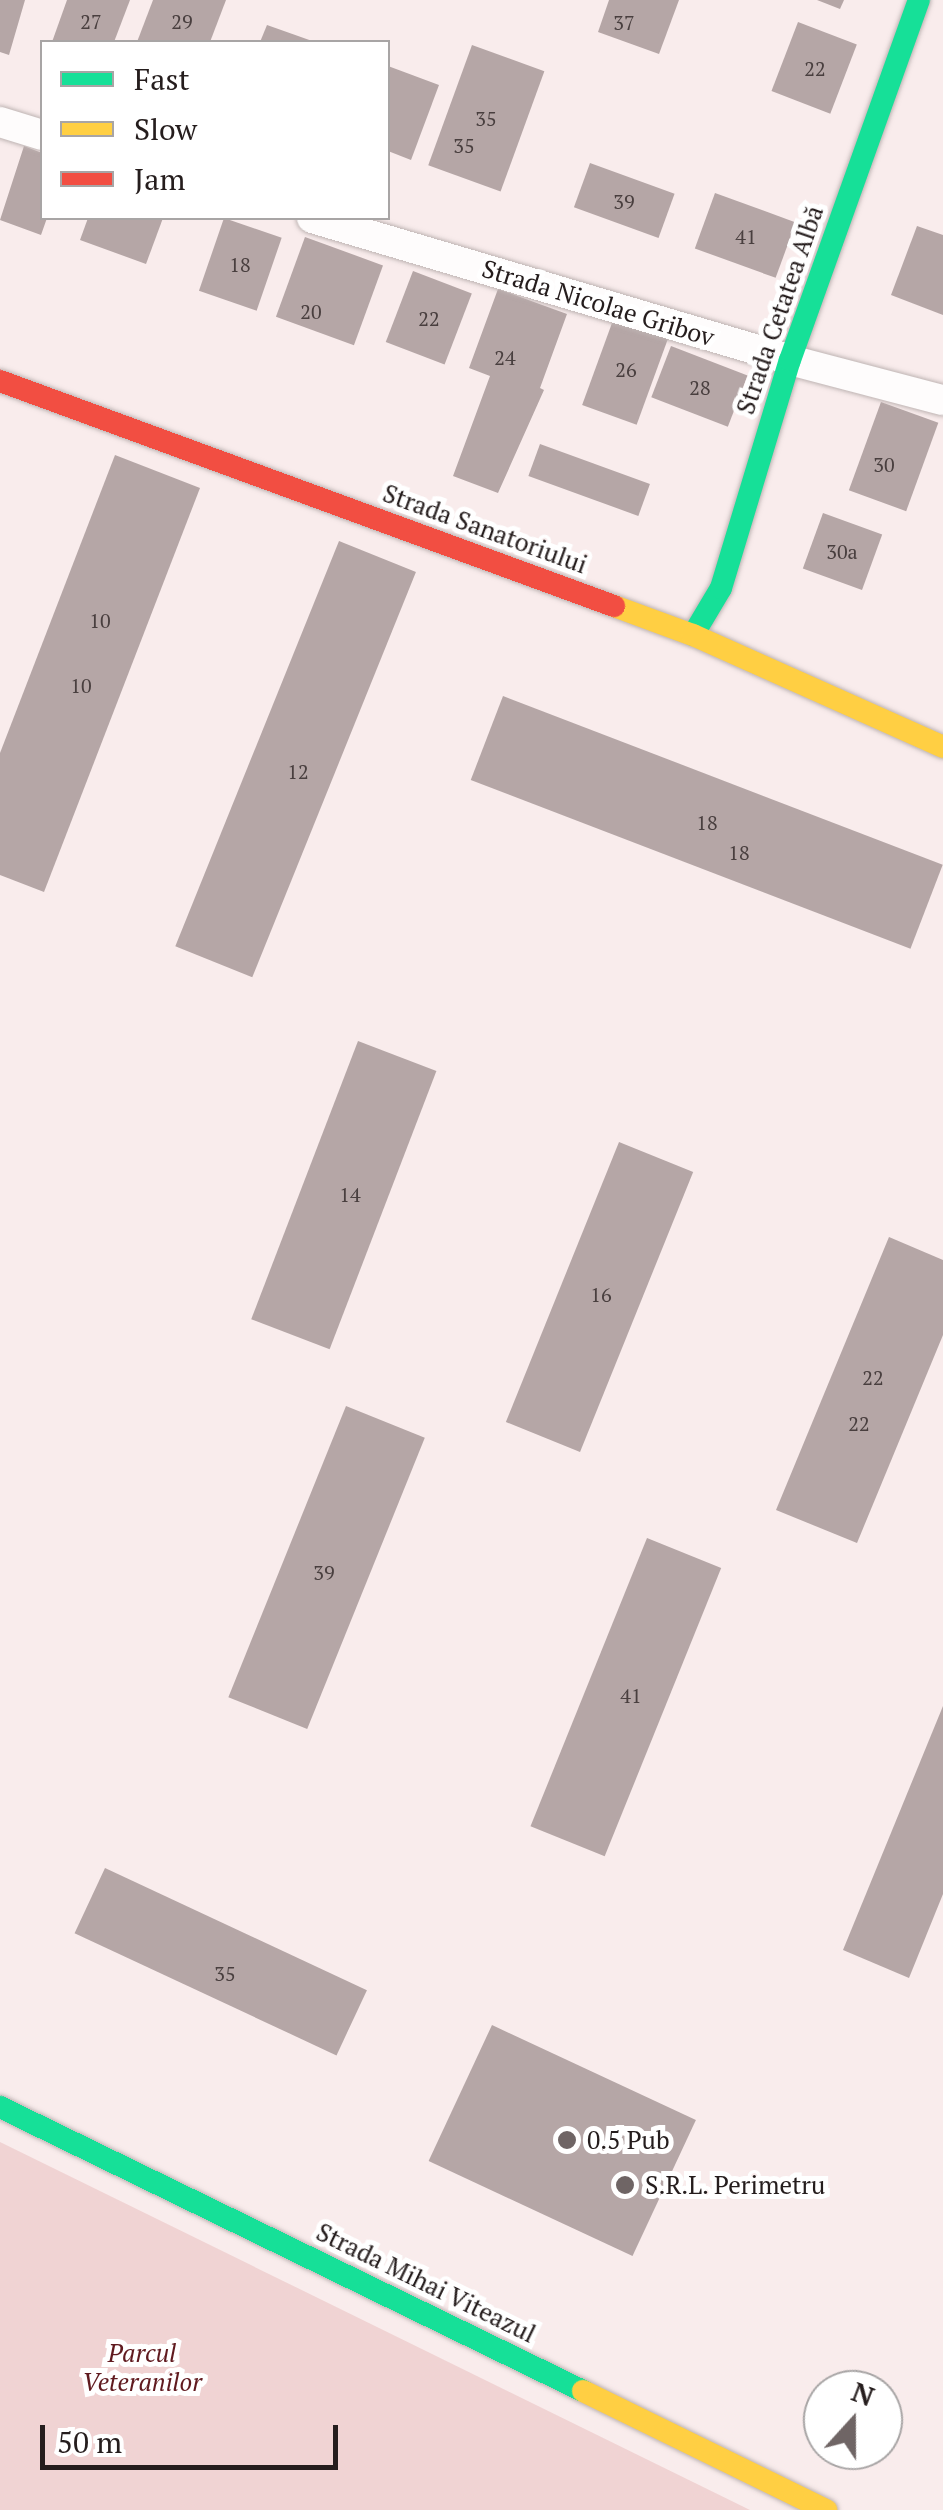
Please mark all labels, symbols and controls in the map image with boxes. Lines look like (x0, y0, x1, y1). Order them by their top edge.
house number: 27 (80, 9, 102, 33)
house number: 29 (171, 9, 193, 33)
house number: 37 (613, 10, 635, 34)
legend (40, 40, 390, 220)
house number: 22 (804, 56, 826, 80)
text: Fast (134, 59, 190, 99)
house number: 35 (475, 106, 497, 130)
text: Slow (134, 109, 197, 149)
house number: 35 (453, 133, 475, 157)
text: Jam (134, 159, 185, 199)
house number: 39 (613, 189, 635, 213)
street label: Strada Cetatea Albă (730, 202, 830, 418)
house number: 41 (735, 224, 757, 248)
house number: 18 (229, 252, 251, 276)
street label: Strada Nicolae Gribov (478, 253, 718, 353)
house number: 20 (300, 299, 322, 323)
house number: 22 (418, 306, 440, 330)
house number: 24 (494, 345, 516, 369)
house number: 26 (615, 357, 637, 381)
house number: 28 (689, 375, 711, 399)
house number: 30 (873, 452, 895, 476)
street label: Strada Sanatoriului (379, 478, 591, 580)
house number: 30a (826, 539, 858, 563)
house number: 10 (89, 608, 111, 632)
house number: 10 (70, 673, 92, 697)
house number: 12 (287, 759, 309, 783)
house number: 18 (696, 810, 718, 834)
house number: 18 (728, 840, 750, 864)
house number: 14 (339, 1182, 361, 1206)
house number: 16 (590, 1282, 612, 1306)
house number: 22 (862, 1365, 884, 1389)
house number: 22 (848, 1411, 870, 1435)
house number: 39 (313, 1560, 335, 1584)
house number: 41 (620, 1683, 642, 1707)
house number: 35 (214, 1961, 236, 1985)
place label: 0.5 Pub (587, 2125, 670, 2155)
marker: 0.5 Pub (556, 2129, 578, 2151)
place label: S.R.L. Perimetru (645, 2170, 826, 2200)
marker: S.R.L. Perimetru (614, 2174, 636, 2196)
street label: Strada Mihai Viteazul (311, 2217, 541, 2349)
park label: Parcul Veteranilor (82, 2339, 202, 2398)
north arrow (803, 2370, 903, 2470)
text: N (847, 2372, 880, 2414)
scale bar (45, 2405, 342, 2467)
text: 50 m (57, 2422, 122, 2462)

